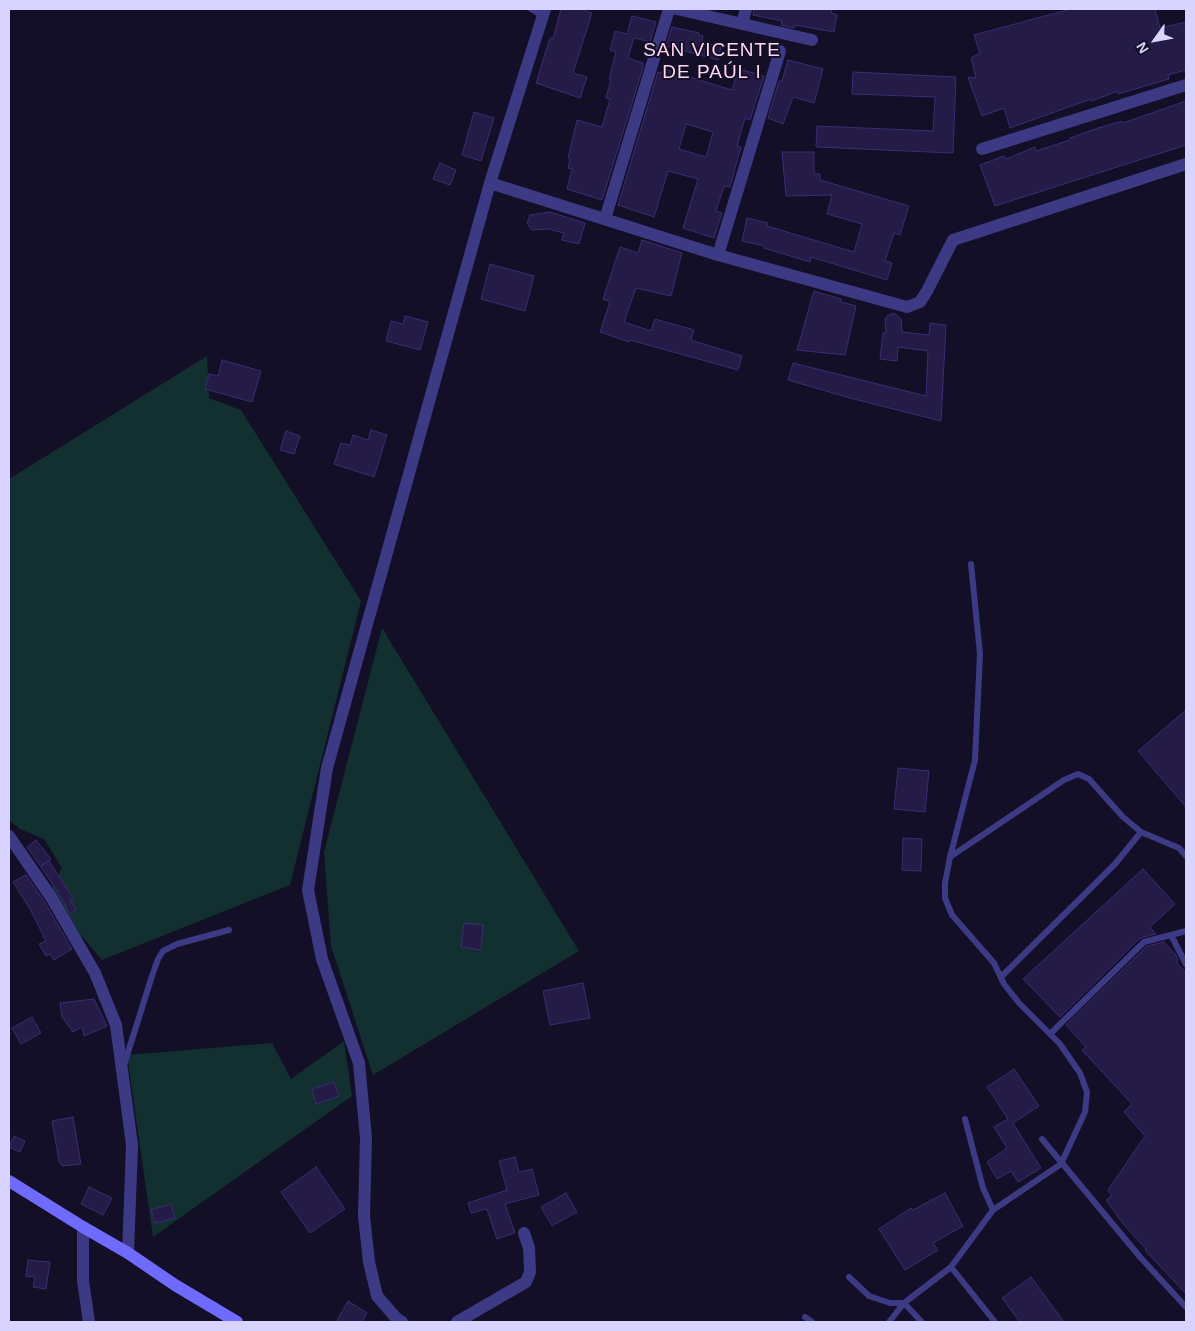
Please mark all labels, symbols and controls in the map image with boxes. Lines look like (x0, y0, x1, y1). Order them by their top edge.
north arrow (1130, 15, 1180, 65)
text: N (1133, 39, 1152, 56)
district label: SAN VICENTE DE PAÚL I (642, 40, 782, 84)

